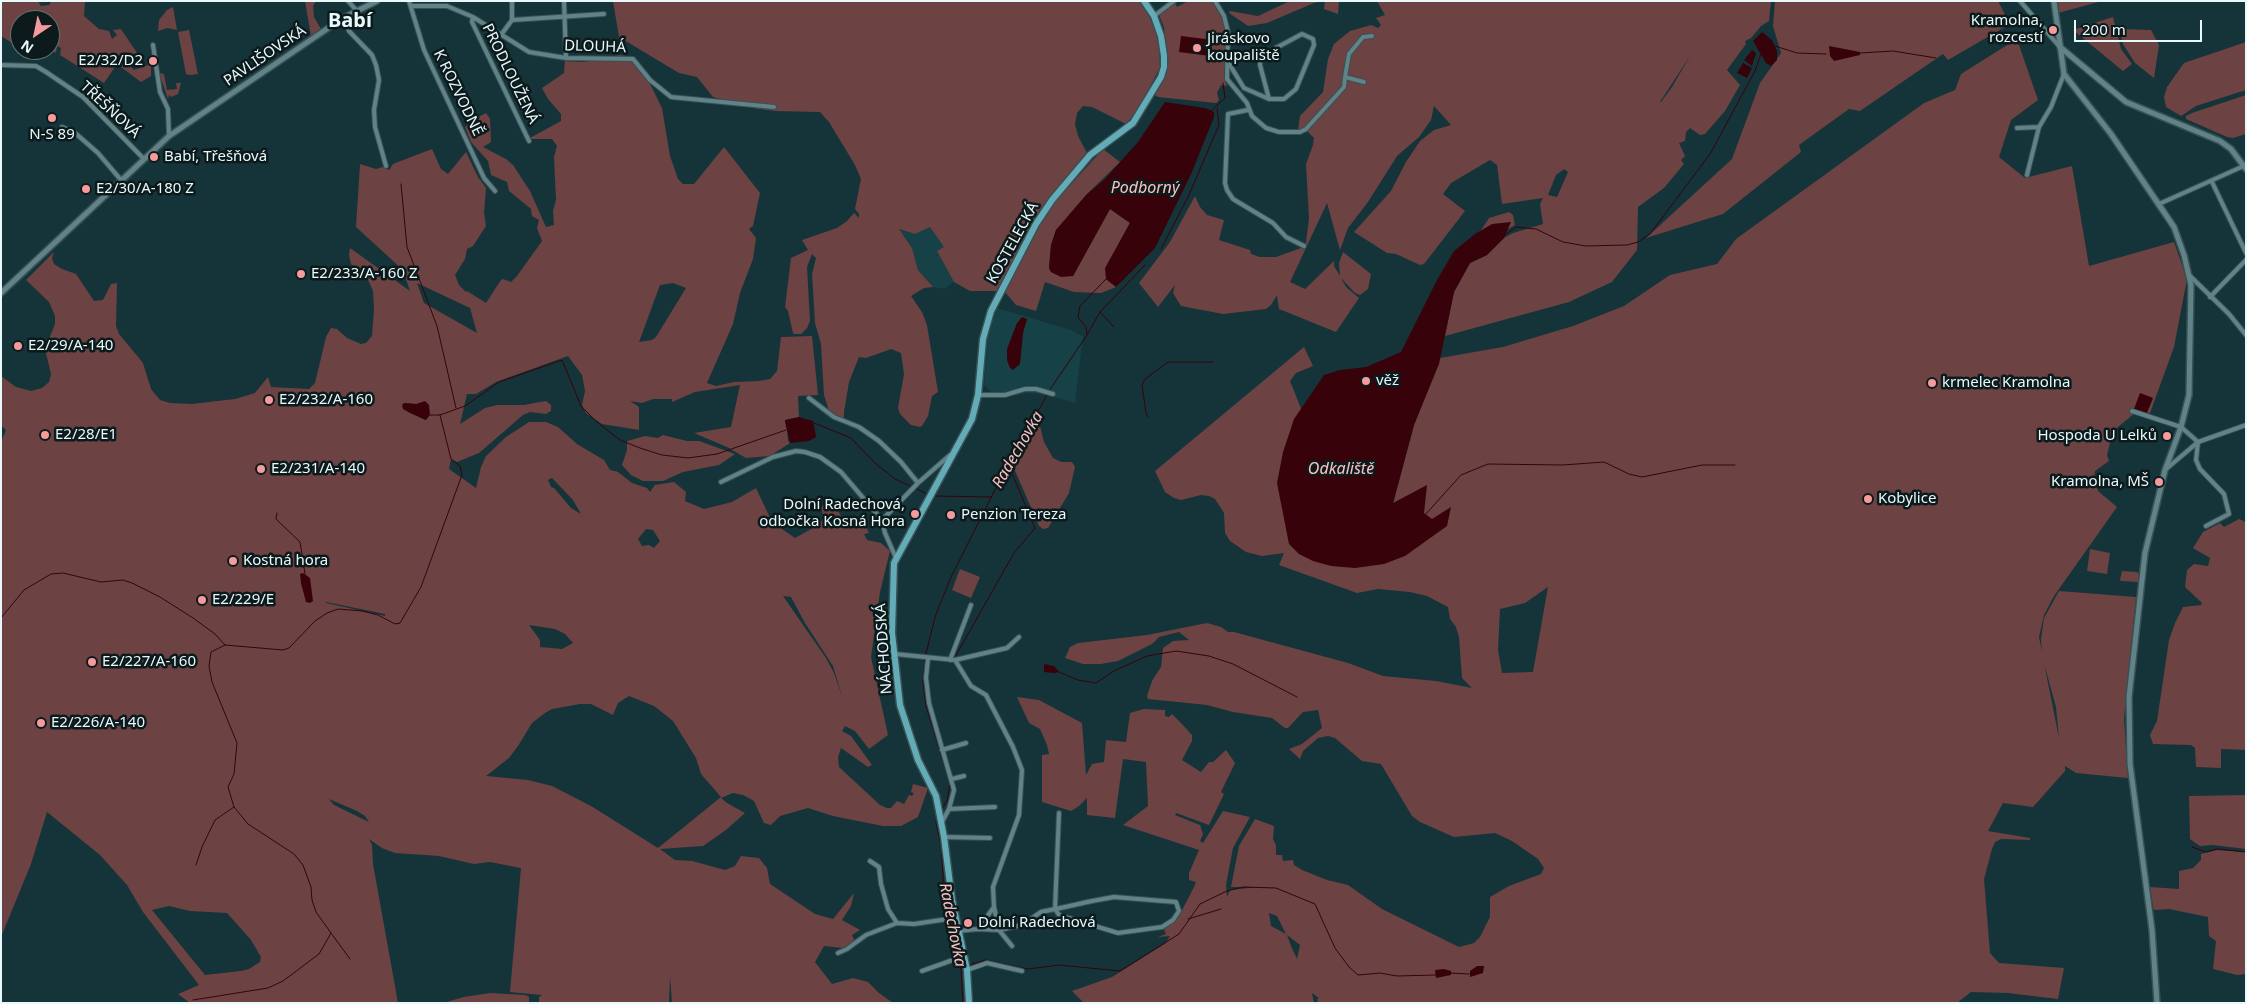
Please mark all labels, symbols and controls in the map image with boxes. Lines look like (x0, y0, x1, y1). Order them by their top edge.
district label: Babí (328, 9, 372, 33)
north arrow (10, 10, 60, 60)
scale bar (2077, 10, 2204, 42)
place label: Kramolna, rozcestí (1971, 12, 2043, 47)
text: 200 m (2082, 19, 2126, 39)
street label: PRODLOUŽENÁ (478, 21, 542, 127)
street label: PAVLIŠOVSKÁ (221, 22, 309, 90)
marker: Kramolna, rozcestí (2047, 24, 2059, 36)
place label: Jiráskovo koupaliště (1207, 30, 1280, 65)
text: N (17, 36, 37, 58)
street label: DLOUHÁ (564, 37, 626, 57)
marker: Jiráskovo koupaliště (1191, 42, 1203, 54)
street label: K ROZVODNĚ (429, 47, 487, 139)
place label: E2/32/D2 (78, 52, 143, 70)
marker: E2/32/D2 (147, 55, 159, 67)
street label: TŘEŠŇOVÁ (76, 78, 144, 142)
marker: N-S 89 (46, 112, 58, 124)
place label: N-S 89 (29, 126, 75, 144)
place label: Babí, Třešňová (164, 148, 267, 166)
marker: Babí, Třešňová (148, 151, 160, 163)
water label: Podborný (1111, 178, 1179, 198)
place label: E2/30/A-180 Z (96, 180, 194, 198)
marker: E2/30/A-180 Z (80, 183, 92, 195)
street label: KOSTELECKÁ (983, 199, 1043, 287)
place label: E2/233/A-160 Z (311, 265, 417, 283)
marker: E2/233/A-160 Z (295, 268, 307, 280)
place label: E2/29/A-140 (28, 337, 113, 355)
marker: E2/29/A-140 (12, 340, 24, 352)
place label: věž (1376, 372, 1399, 390)
place label: krmelec Kramolna (1942, 374, 2070, 392)
marker: věž (1360, 375, 1372, 387)
marker: krmelec Kramolna (1926, 377, 1938, 389)
place label: E2/232/A-160 (279, 391, 373, 409)
marker: E2/232/A-160 (263, 394, 275, 406)
water label: Radechovka (988, 408, 1048, 492)
place label: E2/28/E1 (55, 426, 117, 444)
place label: Hospoda U Lelků (2037, 427, 2157, 445)
marker: E2/28/E1 (39, 429, 51, 441)
marker: Hospoda U Lelků (2161, 430, 2173, 442)
water label: Odkaliště (1308, 459, 1374, 479)
place label: E2/231/A-140 (271, 460, 365, 478)
marker: E2/231/A-140 (255, 463, 267, 475)
place label: Kramolna, MŠ (2051, 473, 2149, 491)
marker: Kramolna, MŠ (2153, 476, 2165, 488)
place label: Kobylice (1878, 490, 1936, 508)
marker: Kobylice (1862, 493, 1874, 505)
place label: Dolní Radechová, odbočka Kosná Hora (759, 496, 905, 531)
place label: Penzion Tereza (961, 506, 1066, 524)
marker: Dolní Radechová, odbočka Kosná Hora (909, 508, 921, 520)
marker: Penzion Tereza (945, 509, 957, 521)
place label: Kostná hora (243, 552, 328, 570)
marker: Kostná hora (227, 555, 239, 567)
place label: E2/229/E (212, 591, 274, 609)
marker: E2/229/E (196, 594, 208, 606)
street label: NÁCHODSKÁ (872, 603, 896, 695)
place label: E2/227/A-160 (102, 653, 196, 671)
marker: E2/227/A-160 (86, 656, 98, 668)
place label: E2/226/A-140 (51, 714, 145, 732)
marker: E2/226/A-140 (35, 717, 47, 729)
water label: Radechovka (934, 881, 970, 969)
place label: Dolní Radechová (978, 914, 1096, 932)
marker: Dolní Radechová (962, 917, 974, 929)

